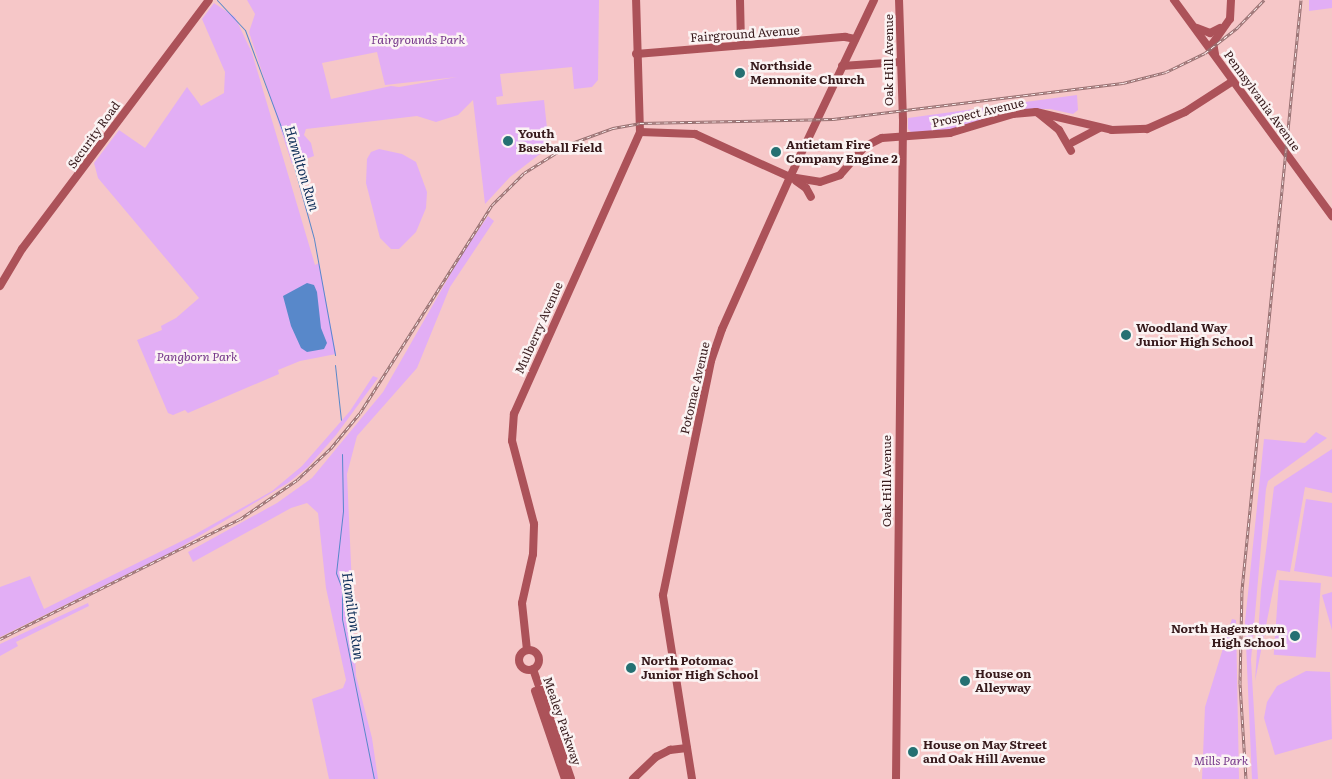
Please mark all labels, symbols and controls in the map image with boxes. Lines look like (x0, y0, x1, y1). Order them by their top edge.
street label: Oak Hill Avenue (882, 14, 896, 106)
street label: Fairground Avenue (690, 23, 800, 45)
park label: Fairgrounds Park (371, 33, 465, 47)
street label: Pennsylvania Avenue (1221, 48, 1303, 154)
place label: Northside Mennonite Church (750, 59, 865, 87)
marker: Northside Mennonite Church (734, 67, 746, 79)
street label: Prospect Avenue (931, 95, 1025, 131)
street label: Security Road (65, 99, 123, 171)
water label: Hamilton Run (282, 123, 324, 213)
place label: Youth Baseball Field (518, 127, 602, 155)
marker: Youth Baseball Field (502, 135, 514, 147)
place label: Antietam Fire Company Engine 2 (786, 138, 898, 166)
marker: Antietam Fire Company Engine 2 (770, 146, 782, 158)
street label: Mulberry Avenue (512, 280, 566, 376)
place label: Woodland Way Junior High School (1136, 321, 1253, 349)
marker: Woodland Way Junior High School (1120, 329, 1132, 341)
street label: Potomac Avenue (677, 340, 713, 436)
park label: Pangborn Park (156, 350, 238, 364)
street label: Oak Hill Avenue (880, 435, 894, 527)
water label: Hamilton Run (340, 571, 368, 661)
place label: North Hagerstown High School (1171, 622, 1285, 650)
marker: North Hagerstown High School (1289, 630, 1301, 642)
place label: North Potomac Junior High School (641, 654, 758, 682)
marker: North Potomac Junior High School (625, 662, 637, 674)
place label: House on Alleyway (975, 667, 1031, 695)
street label: Mealey Parkway (540, 675, 584, 767)
marker: House on Alleyway (959, 675, 971, 687)
place label: House on May Street and Oak Hill Avenue (923, 738, 1047, 766)
marker: House on May Street and Oak Hill Avenue (907, 746, 919, 758)
park label: Mills Park (1194, 754, 1248, 768)

